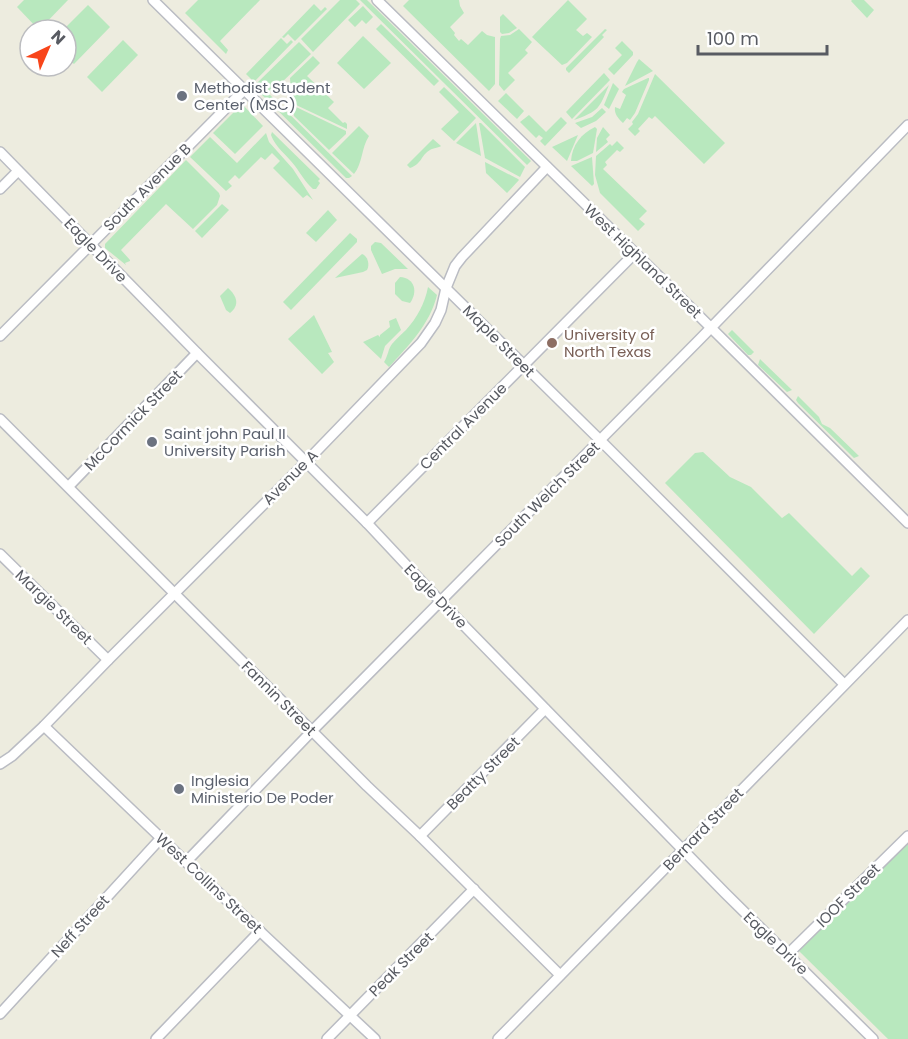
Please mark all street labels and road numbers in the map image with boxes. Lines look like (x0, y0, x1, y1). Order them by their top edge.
street label: South Avenue B (98, 138, 196, 236)
street label: West Highland Street (579, 199, 707, 323)
street label: Eagle Drive (60, 213, 132, 287)
street label: Maple Street (458, 300, 540, 382)
street label: McCormick Street (79, 365, 187, 475)
street label: Central Avenue (415, 378, 511, 474)
street label: South Welch Street (490, 437, 604, 551)
street label: Avenue A (258, 445, 322, 509)
street label: Eagle Drive (400, 559, 472, 633)
street label: Margie Street (11, 565, 97, 649)
street label: Fannin Street (237, 656, 321, 740)
street label: Beatty Street (442, 732, 524, 814)
street label: Bernard Street (658, 783, 748, 875)
street label: West Collins Street (151, 828, 267, 938)
street label: IOOF Street (811, 858, 885, 932)
street label: Neff Street (46, 890, 114, 962)
street label: Eagle Drive (739, 907, 813, 979)
street label: Peak Street (364, 927, 438, 1001)

